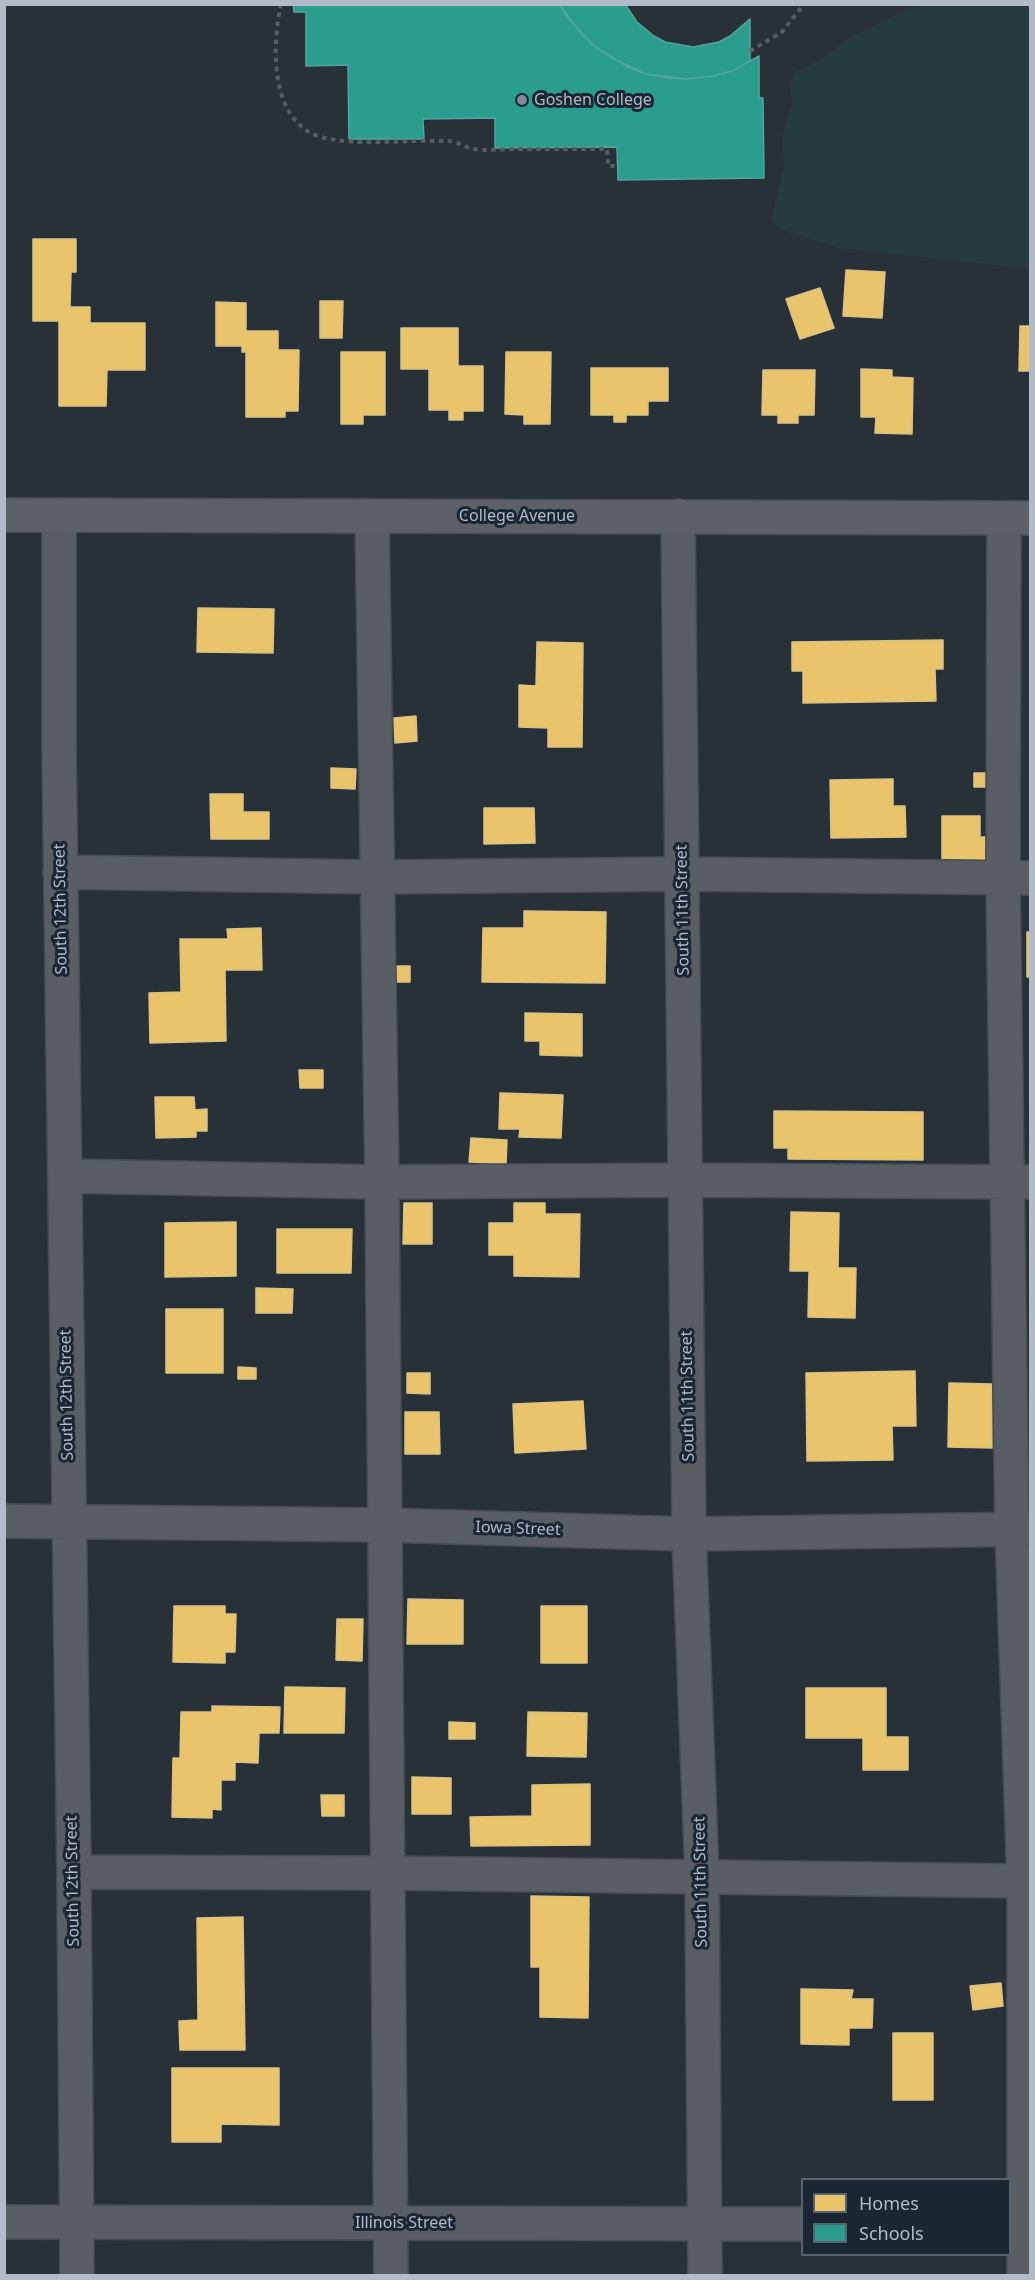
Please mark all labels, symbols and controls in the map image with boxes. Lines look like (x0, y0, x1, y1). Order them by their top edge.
place label: Goshen College (534, 90, 652, 110)
marker: Goshen College (515, 93, 529, 107)
street label: College Avenue (459, 506, 575, 526)
street label: South 12th Street (50, 843, 72, 975)
street label: South 11th Street (672, 844, 694, 976)
street label: South 12th Street (56, 1329, 78, 1461)
street label: South 11th Street (677, 1330, 699, 1462)
street label: Iowa Street (475, 1518, 561, 1540)
street label: South 12th Street (62, 1815, 84, 1947)
street label: South 11th Street (690, 1816, 712, 1948)
legend (801, 2178, 1011, 2256)
text: Homes (859, 2191, 919, 2215)
street label: Illinois Street (355, 2213, 453, 2233)
text: Schools (859, 2221, 924, 2245)

